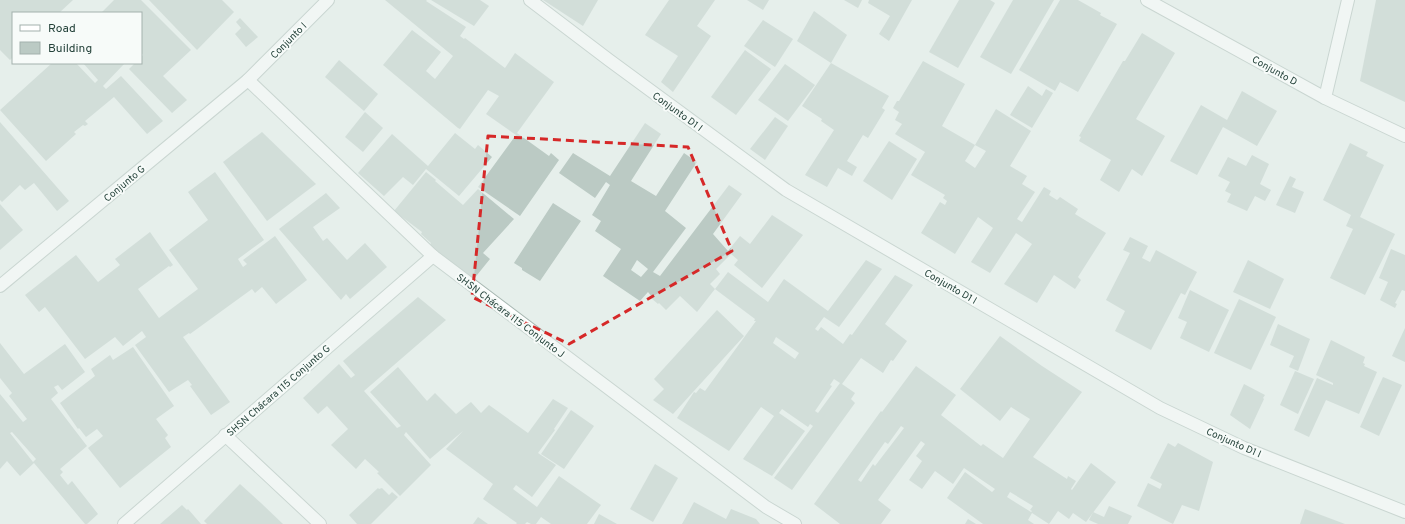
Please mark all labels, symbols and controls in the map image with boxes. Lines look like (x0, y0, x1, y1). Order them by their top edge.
legend (12, 12, 142, 64)
street label: Conjunto I (268, 20, 310, 62)
text: Road (48, 21, 76, 37)
text: Building (48, 41, 92, 57)
street label: Conjunto D (1249, 53, 1300, 89)
street label: Conjunto D1 I (649, 90, 705, 135)
street label: Conjunto G (102, 163, 148, 205)
street label: Conjunto D1 I (921, 267, 979, 308)
street label: SHSN Chácara 115 Conjunto J (453, 271, 567, 361)
street label: SHSN Chácara 115 Conjunto G (224, 342, 334, 440)
street label: Conjunto D1 I (1204, 425, 1263, 461)

